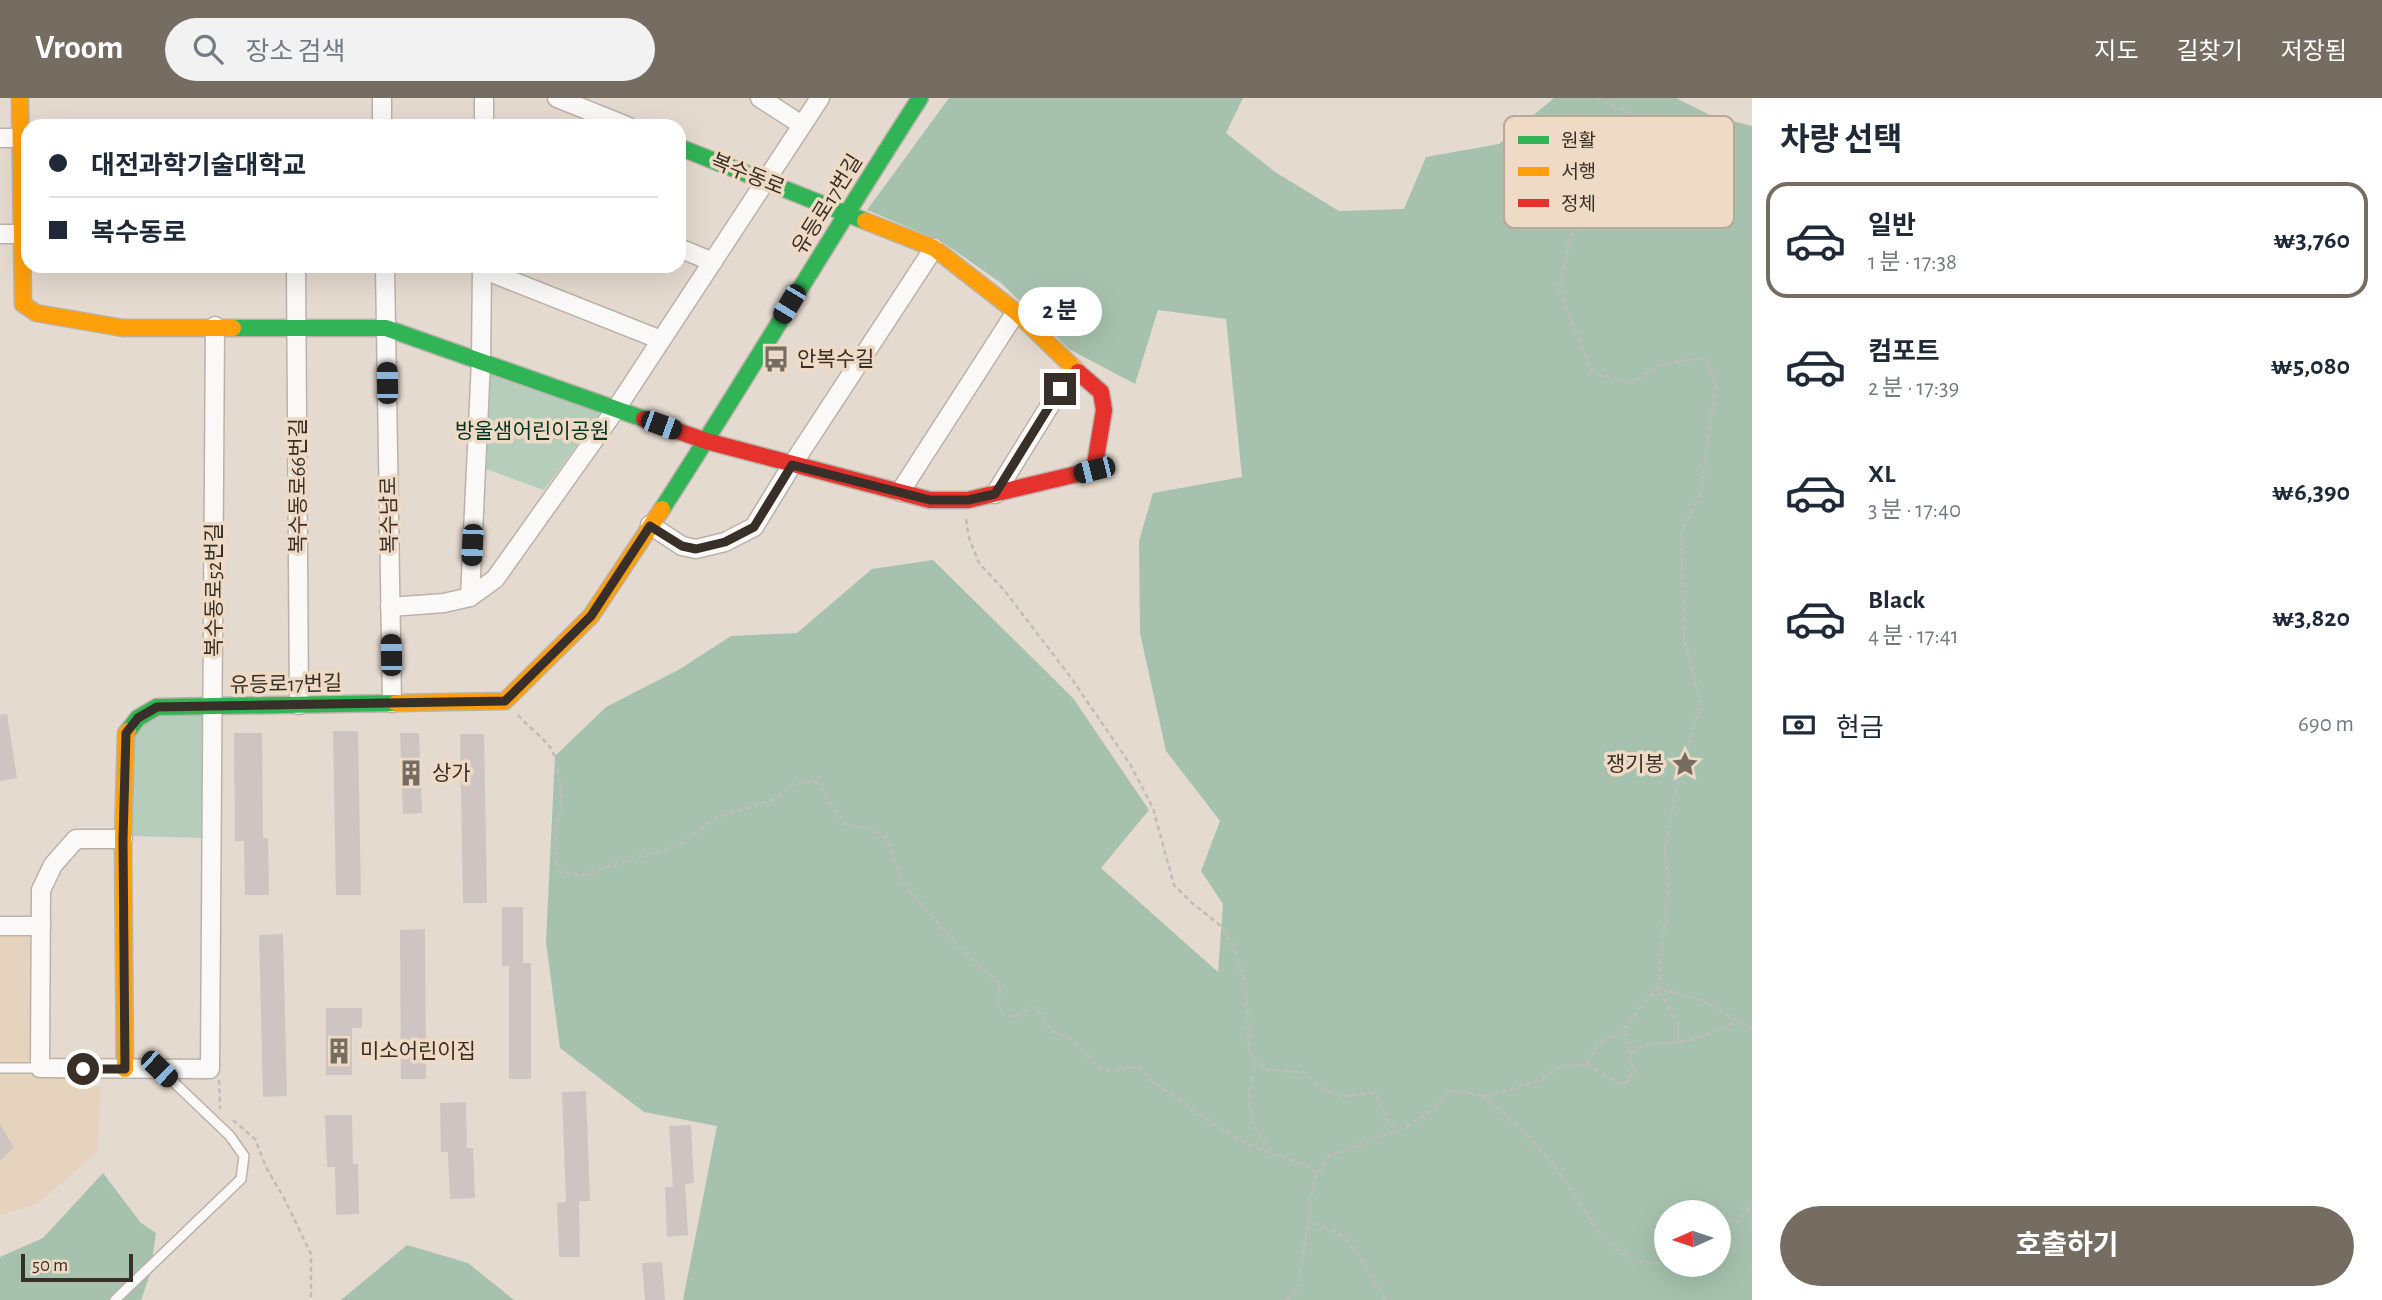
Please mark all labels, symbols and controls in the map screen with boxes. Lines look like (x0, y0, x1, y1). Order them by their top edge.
search box (165, 18, 655, 81)
icon: search (189, 30, 227, 68)
text: Vroom (35, 32, 123, 65)
text: 장소 검색 (245, 39, 345, 65)
text: 지도 (2094, 40, 2139, 64)
text: 길찾기 (2177, 40, 2243, 64)
text: 저장됨 (2281, 40, 2347, 64)
legend (1504, 116, 1734, 228)
text: 차량 선택 (1780, 124, 1903, 156)
text: 원활 (1561, 130, 1596, 151)
street label: 복수동로 (708, 149, 788, 199)
street label: 유등로17번길 (788, 150, 866, 258)
text: 대전과학기술대학교 (91, 153, 306, 179)
text: 서행 (1561, 162, 1596, 182)
text: 정체 (1561, 194, 1596, 214)
icon: car (1784, 209, 1847, 272)
text: 일반 (1868, 213, 1916, 239)
text: 복수동로 (91, 220, 187, 246)
text: ₩3,760 (2273, 227, 2350, 253)
text: 1 분 · 17:38 (1868, 251, 1957, 274)
car (770, 281, 809, 327)
callout: 2 분 (1018, 288, 1102, 336)
text: 2 분 (1042, 300, 1078, 323)
icon: car (1784, 335, 1847, 398)
text: 컴포트 (1868, 339, 1940, 365)
bus stop icon: 안복수길 (761, 344, 791, 374)
place label: 안복수길 (797, 348, 874, 370)
text: ₩5,080 (2271, 353, 2350, 379)
car (377, 362, 398, 404)
route end (1044, 373, 1076, 405)
text: 2 분 · 17:39 (1868, 377, 1959, 400)
car (638, 408, 685, 442)
street label: 복수동로66번길 (287, 418, 309, 554)
park label: 방울샘어린이공원 (455, 420, 609, 442)
car (1072, 455, 1117, 485)
icon: car (1784, 461, 1847, 524)
text: XL (1868, 461, 1895, 487)
street label: 복수남로 (377, 476, 401, 554)
text: ₩6,390 (2272, 479, 2350, 505)
text: 3 분 · 17:40 (1868, 499, 1961, 522)
street label: 복수동로52번길 (203, 523, 225, 657)
car (461, 523, 484, 567)
icon: car (1784, 587, 1847, 650)
text: Black (1868, 587, 1925, 613)
text: ₩3,820 (2272, 605, 2350, 631)
text: 4 분 · 17:41 (1868, 625, 1959, 648)
car (381, 634, 402, 676)
street label: 유등로17번길 (230, 672, 342, 696)
icon: cash (1780, 706, 1818, 744)
text: 690 m (2298, 713, 2354, 736)
text: 현금 (1836, 715, 1884, 741)
place icon: 쟁기봉 (1670, 749, 1700, 779)
place label: 쟁기봉 (1606, 753, 1664, 775)
building icon: 상가 (396, 758, 426, 788)
place label: 상가 (432, 762, 471, 784)
building icon: 미소어린이집 (324, 1036, 354, 1066)
place label: 미소어린이집 (360, 1040, 476, 1062)
car (137, 1047, 182, 1091)
route start (67, 1053, 99, 1085)
north arrow (1654, 1200, 1731, 1278)
map controls (1654, 1200, 1731, 1277)
button: 호출하기 (1780, 1206, 2354, 1286)
scale bar (21, 1251, 133, 1283)
text: 50 m (32, 1256, 68, 1275)

